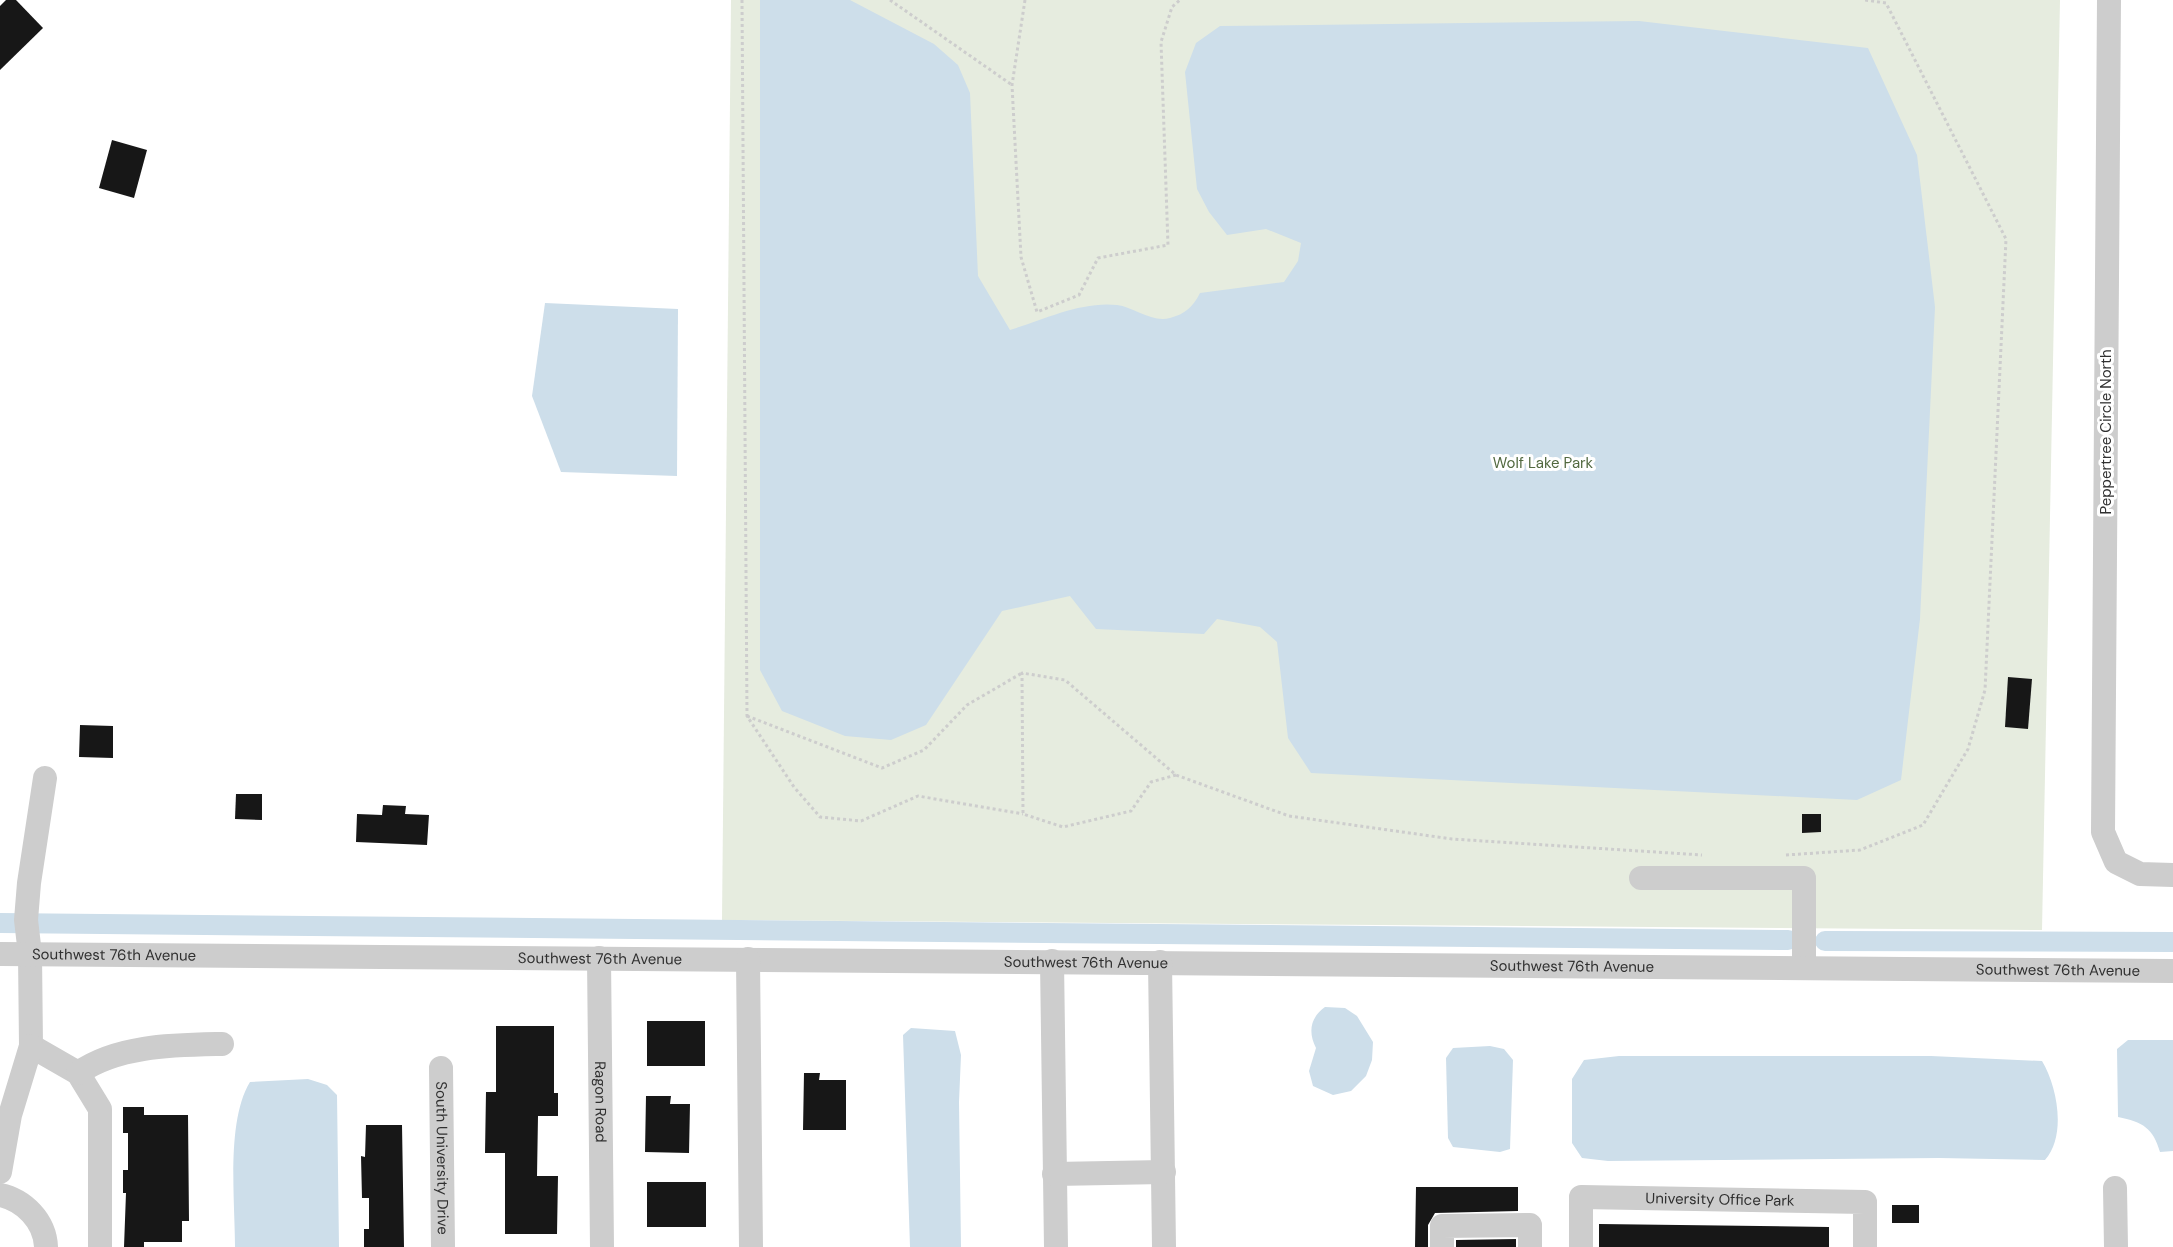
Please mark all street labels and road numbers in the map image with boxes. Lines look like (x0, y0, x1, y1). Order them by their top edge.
street label: Peppertree Circle North (2096, 349, 2116, 515)
street label: Southwest 76th Avenue (32, 944, 196, 966)
street label: Southwest 76th Avenue (518, 948, 682, 969)
street label: Southwest 76th Avenue (1004, 952, 1168, 973)
street label: Southwest 76th Avenue (1490, 956, 1654, 977)
street label: Southwest 76th Avenue (1976, 959, 2140, 981)
street label: Ragon Road (590, 1061, 611, 1143)
street label: South University Drive (431, 1081, 453, 1235)
street label: University Office Park (1645, 1188, 1795, 1211)

